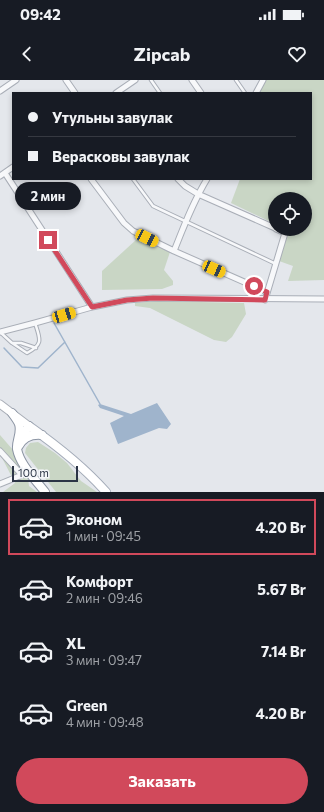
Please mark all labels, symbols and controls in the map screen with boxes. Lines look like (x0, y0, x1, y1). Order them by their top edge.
text: 09:42 (20, 5, 61, 23)
icon: back (16, 43, 38, 65)
text: Zipcab (134, 43, 190, 65)
icon: heart (286, 43, 308, 65)
text: Утульны завулак (52, 108, 173, 126)
text: Верасковы завулак (52, 147, 190, 165)
callout: 2 мин (15, 182, 81, 210)
text: 2 мин (31, 188, 65, 204)
map controls (268, 192, 312, 236)
button: locate (268, 192, 312, 236)
car (134, 227, 160, 249)
route end (39, 231, 57, 249)
car (201, 259, 227, 279)
route start (245, 277, 263, 295)
car (51, 306, 77, 324)
scale bar (12, 464, 78, 483)
text: 100 m (18, 466, 49, 479)
icon: car (18, 509, 54, 545)
text: Эконом (66, 510, 122, 528)
text: 4.20 Br (255, 518, 306, 536)
text: 1 мин · 09:45 (66, 528, 141, 544)
icon: car (18, 571, 54, 607)
text: Комфорт (66, 572, 133, 590)
text: 5.67 Br (257, 580, 306, 598)
text: 2 мин · 09:46 (66, 590, 143, 606)
icon: car (18, 633, 54, 669)
text: XL (66, 634, 85, 652)
text: 7.14 Br (261, 642, 306, 660)
text: 3 мин · 09:47 (66, 652, 142, 668)
icon: car (18, 695, 54, 731)
text: Green (66, 696, 107, 714)
text: 4.20 Br (255, 704, 306, 722)
text: 4 мин · 09:48 (66, 714, 144, 730)
button: Заказать (16, 758, 308, 804)

